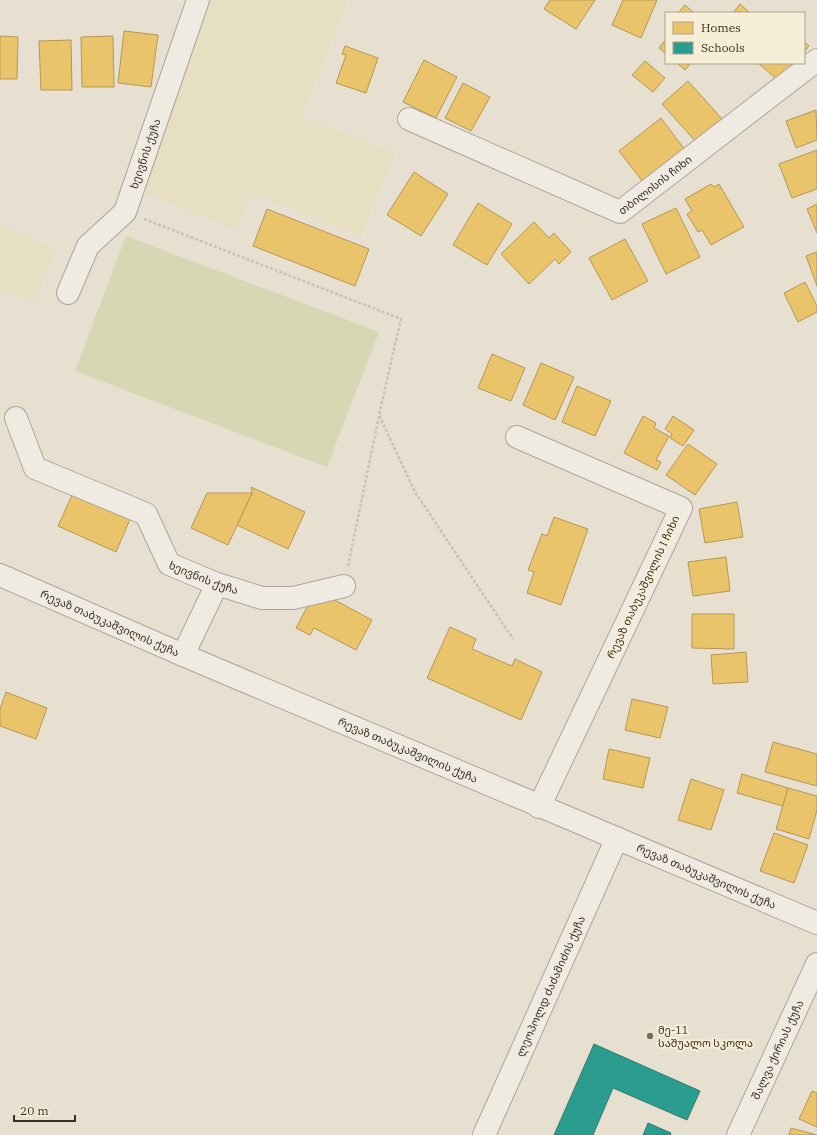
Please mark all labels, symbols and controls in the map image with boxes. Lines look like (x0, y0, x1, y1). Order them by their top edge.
legend (665, 12, 805, 64)
text: Homes (701, 20, 741, 35)
text: Schools (701, 40, 745, 55)
street label: ხეივნის ქუჩა (127, 117, 164, 191)
street label: თბილისის ჩიხი (616, 152, 695, 218)
street label: რევაზ თაბუკაშვილის I ჩიხი (604, 513, 682, 661)
street label: ხეივნის ქუჩა (167, 558, 240, 597)
street label: რევაზ თაბუკაშვილის ქუჩა (38, 587, 182, 660)
street label: რევაზ თაბუკაშვილის ქუჩა (336, 714, 480, 786)
street label: რევაზ თაბუკაშვილის ქუჩა (635, 841, 778, 912)
street label: ლეოპოლდ ძაძამიძის ქუჩა (513, 914, 588, 1059)
street label: შალვა ქირიას ქუჩა (748, 998, 806, 1102)
place label: მე-11 საშუალო სკოლა (658, 1023, 753, 1050)
marker: მე-11 საშუალო სკოლა (645, 1031, 655, 1041)
scale bar (14, 1097, 75, 1123)
text: 20 m (20, 1103, 49, 1118)

